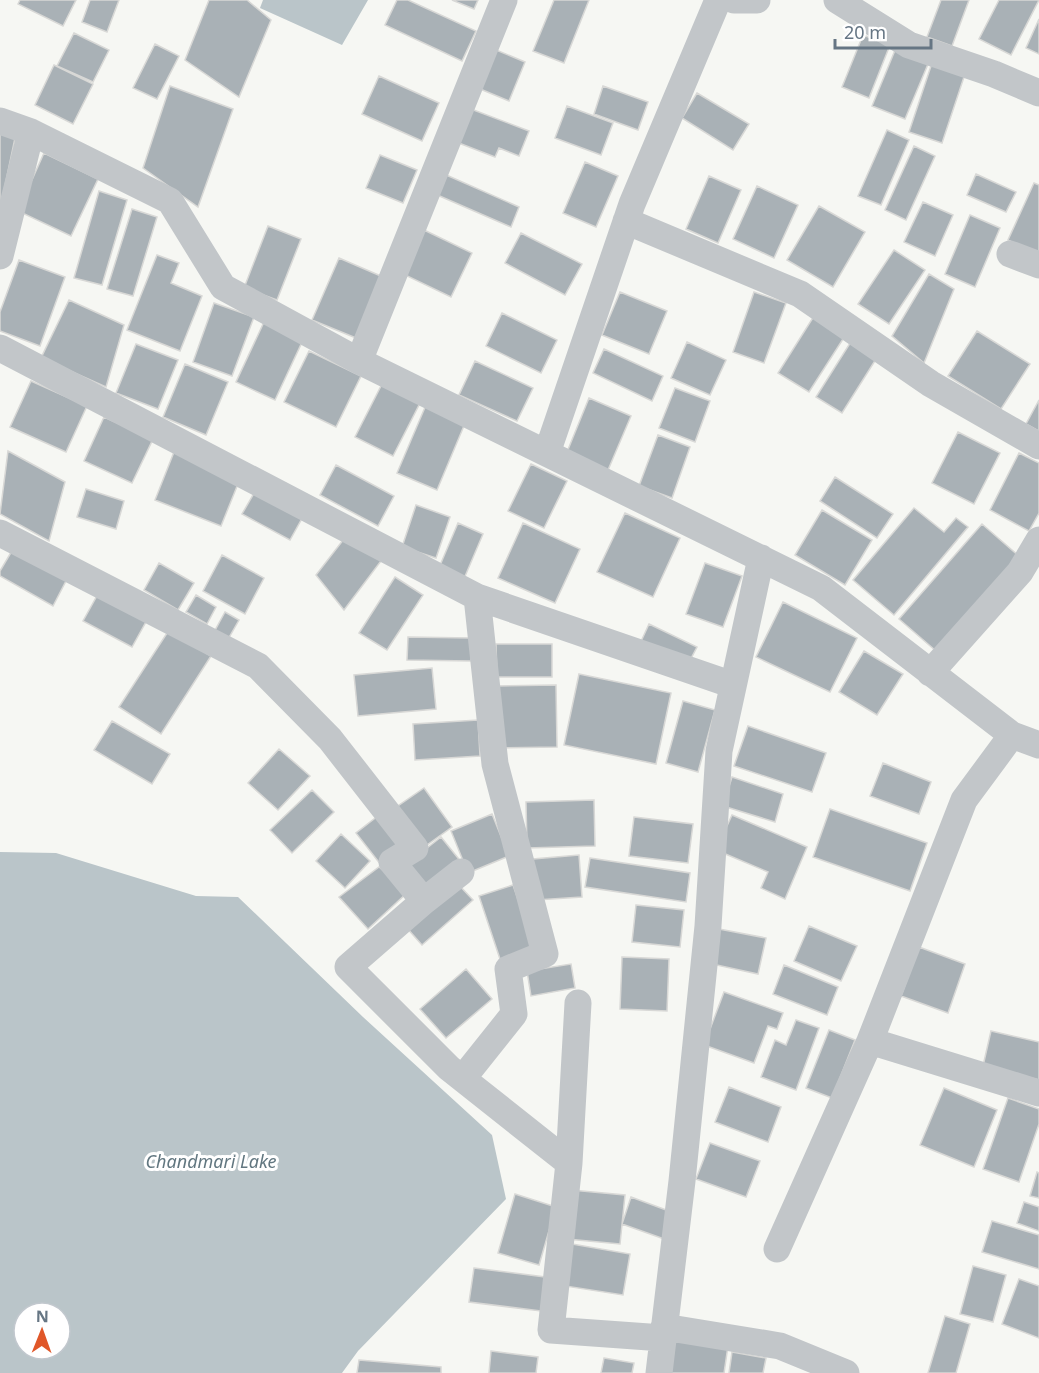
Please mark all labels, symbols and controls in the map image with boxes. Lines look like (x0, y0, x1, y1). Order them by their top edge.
scale bar (835, 12, 931, 50)
text: 20 m (844, 20, 886, 44)
water label: Chandmari Lake (146, 1149, 276, 1173)
north arrow (12, 1301, 72, 1361)
text: N (36, 1305, 49, 1327)

